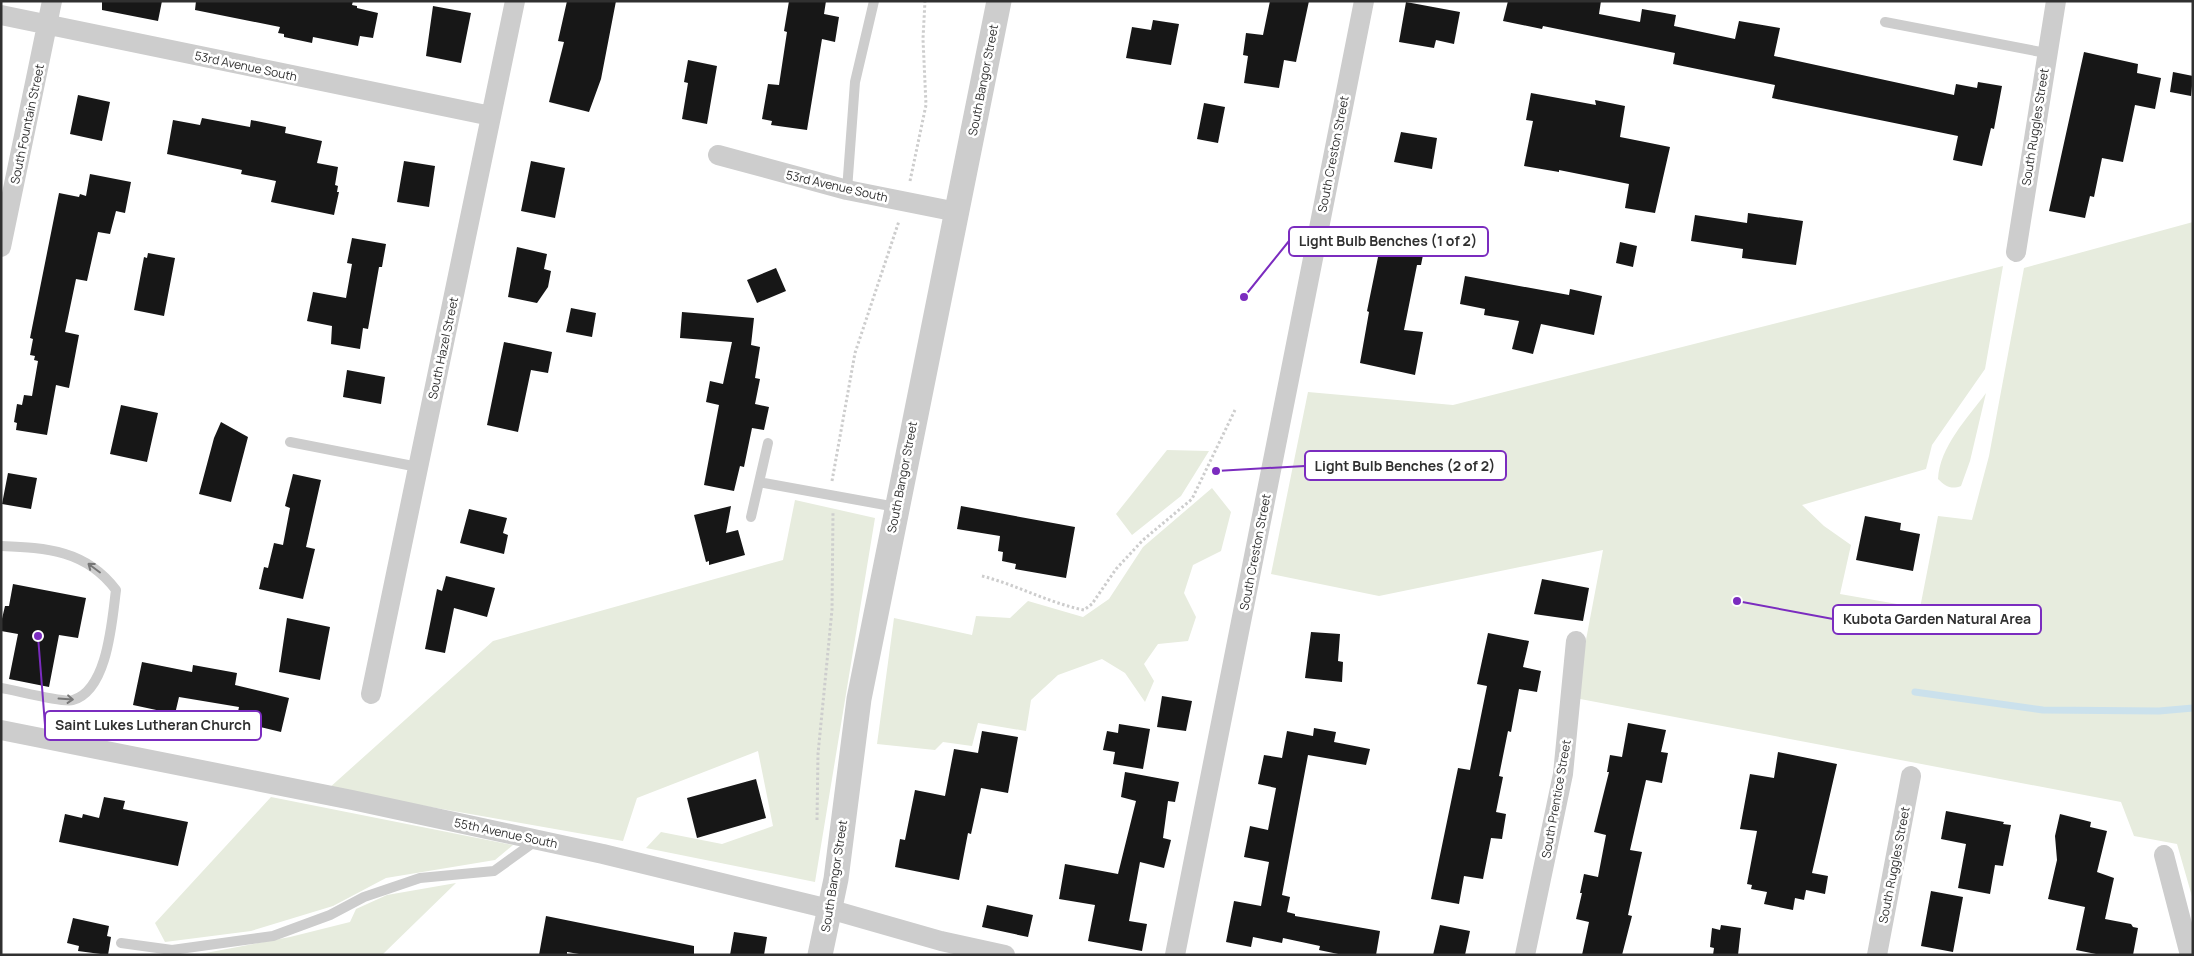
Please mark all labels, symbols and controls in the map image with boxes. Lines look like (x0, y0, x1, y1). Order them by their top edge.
street label: South Bangor Street (964, 23, 1002, 137)
street label: 53rd Avenue South (193, 47, 299, 85)
street label: South Fountain Street (6, 62, 48, 186)
street label: South Ruggles Street (2017, 67, 2053, 187)
street label: South Creston Street (1313, 94, 1353, 214)
street label: 53rd Avenue South (784, 166, 890, 206)
callout: Light Bulb Benches (1 of 2) (1289, 227, 1488, 256)
text: Light Bulb Benches (1 of 2) (1299, 231, 1477, 250)
street label: South Hazel Street (424, 295, 462, 401)
street label: South Bangor Street (883, 420, 921, 534)
callout: Light Bulb Benches (2 of 2) (1305, 451, 1506, 480)
text: Light Bulb Benches (2 of 2) (1315, 456, 1495, 475)
street label: South Creston Street (1235, 492, 1275, 612)
one-way arrow (87, 563, 101, 573)
callout: Kubota Garden Natural Area (1833, 605, 2041, 634)
text: Kubota Garden Natural Area (1843, 609, 2031, 628)
one-way arrow (58, 694, 74, 703)
callout: Saint Lukes Lutheran Church (45, 711, 261, 740)
text: Saint Lukes Lutheran Church (55, 715, 251, 734)
street label: South Prentice Street (1537, 738, 1575, 860)
street label: South Ruggles Street (1874, 805, 1914, 925)
street label: 55th Avenue South (453, 814, 559, 852)
street label: South Bangor Street (817, 819, 851, 933)

